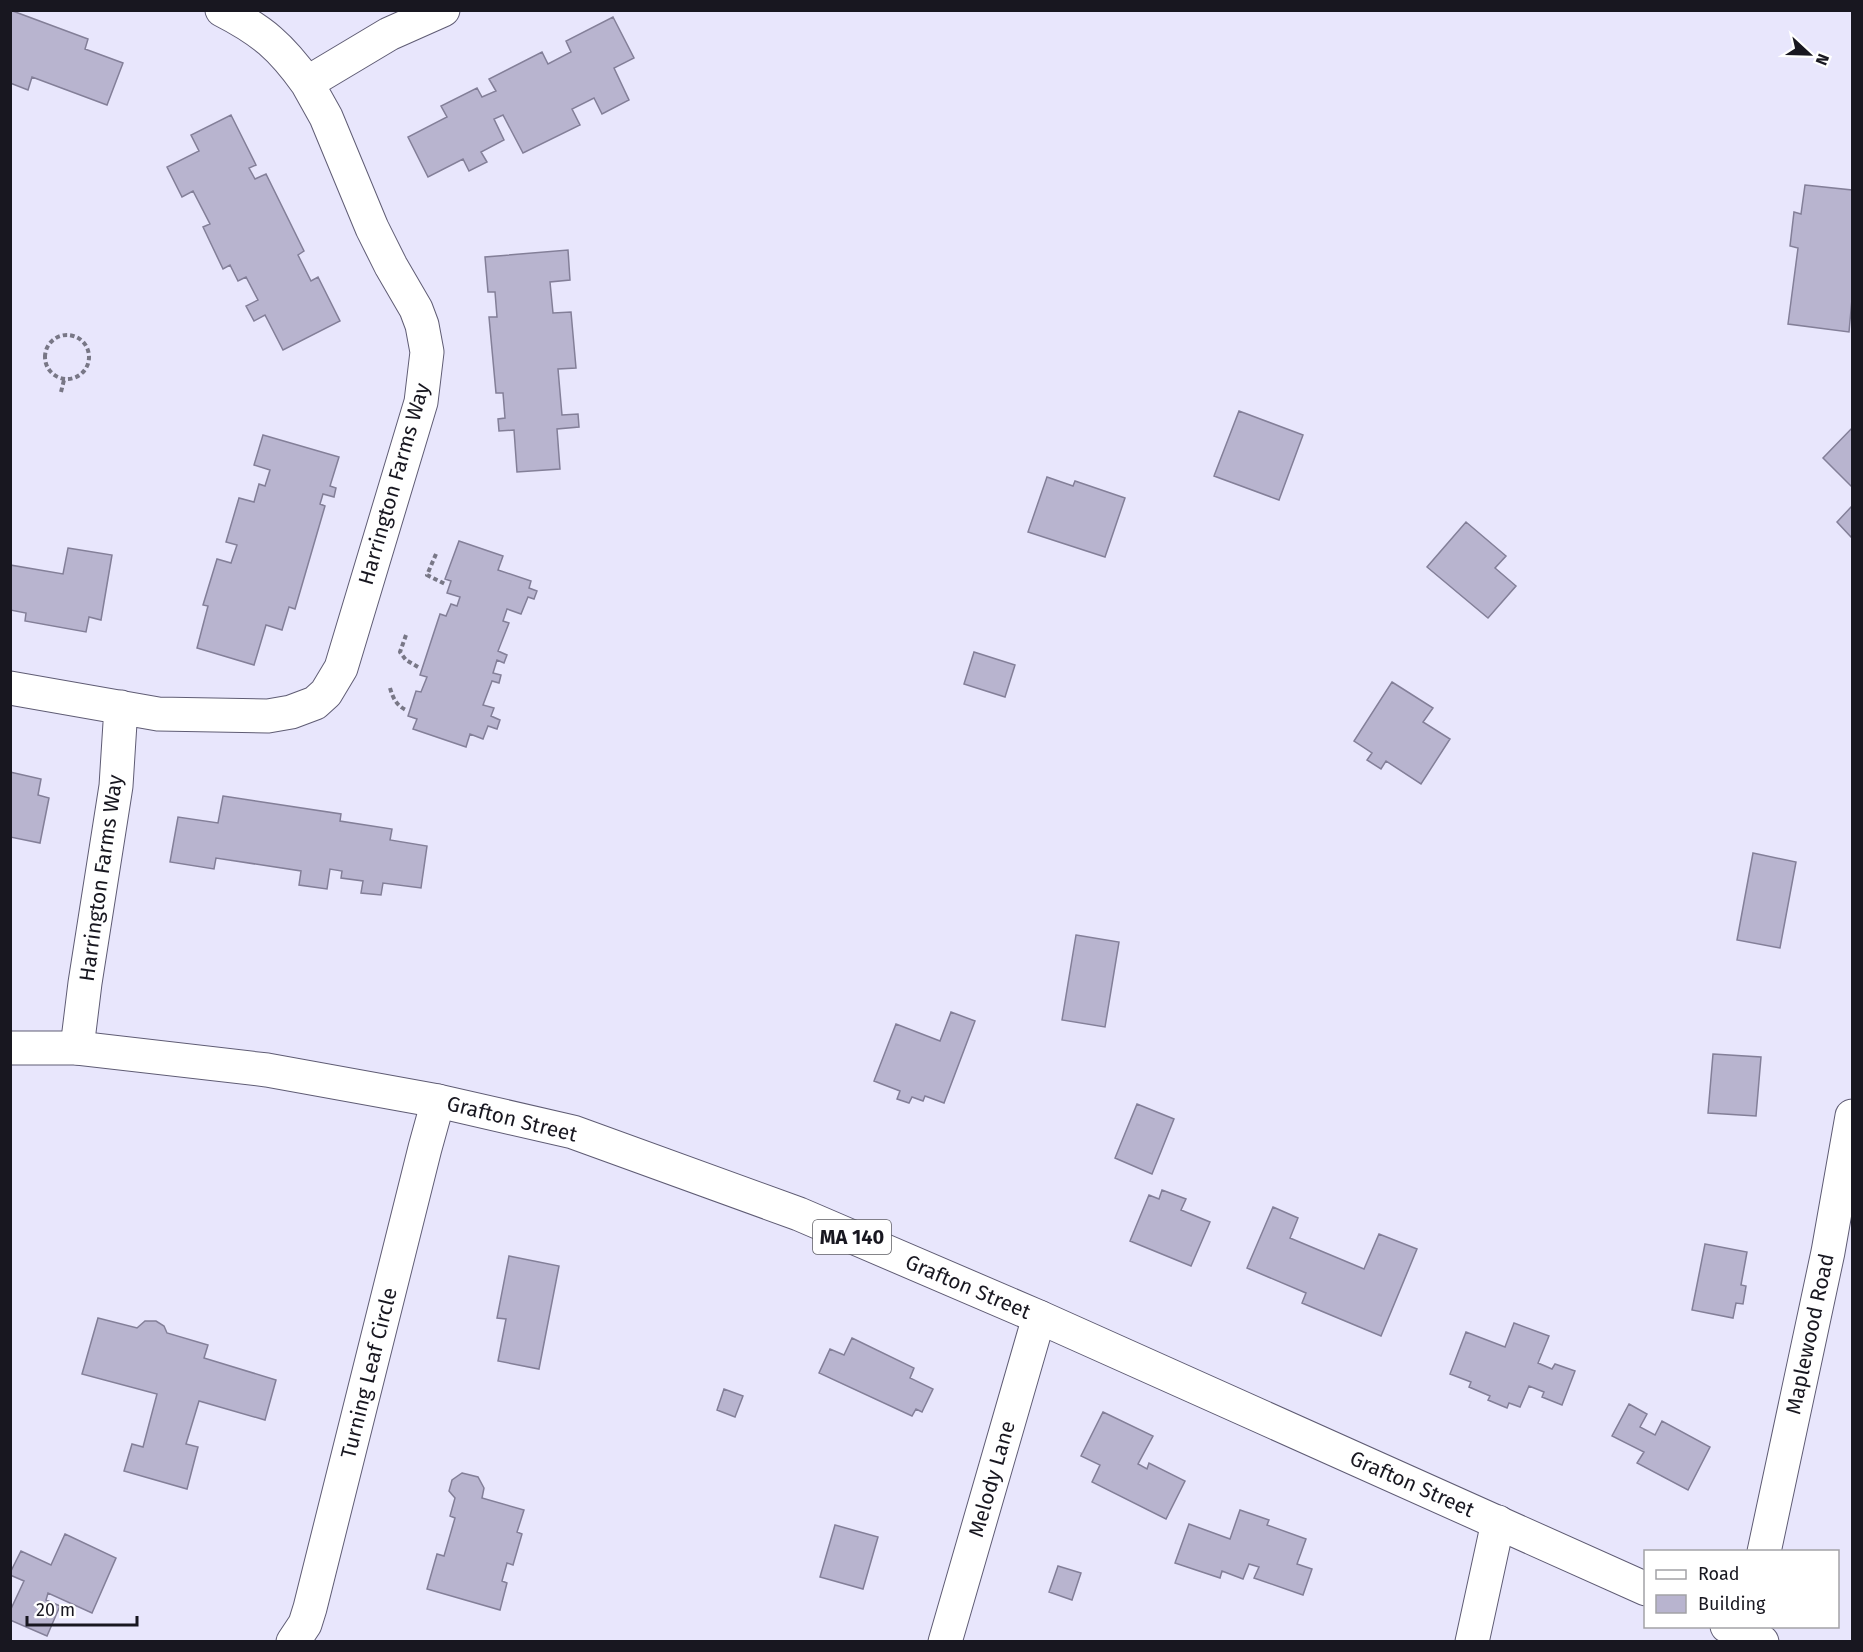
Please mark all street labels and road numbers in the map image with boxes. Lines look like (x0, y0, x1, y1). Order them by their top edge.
street label: Harrington Farms Way (353, 380, 435, 588)
street label: Harrington Farms Way (74, 772, 128, 983)
street label: Grafton Street (444, 1090, 580, 1148)
road number: MA 140 (813, 1220, 891, 1254)
street label: Grafton Street (901, 1249, 1035, 1325)
street label: Maplewood Road (1780, 1251, 1840, 1417)
street label: Turning Leaf Circle (335, 1285, 403, 1461)
street label: Melody Lane (963, 1418, 1021, 1540)
street label: Grafton Street (1346, 1445, 1479, 1523)

